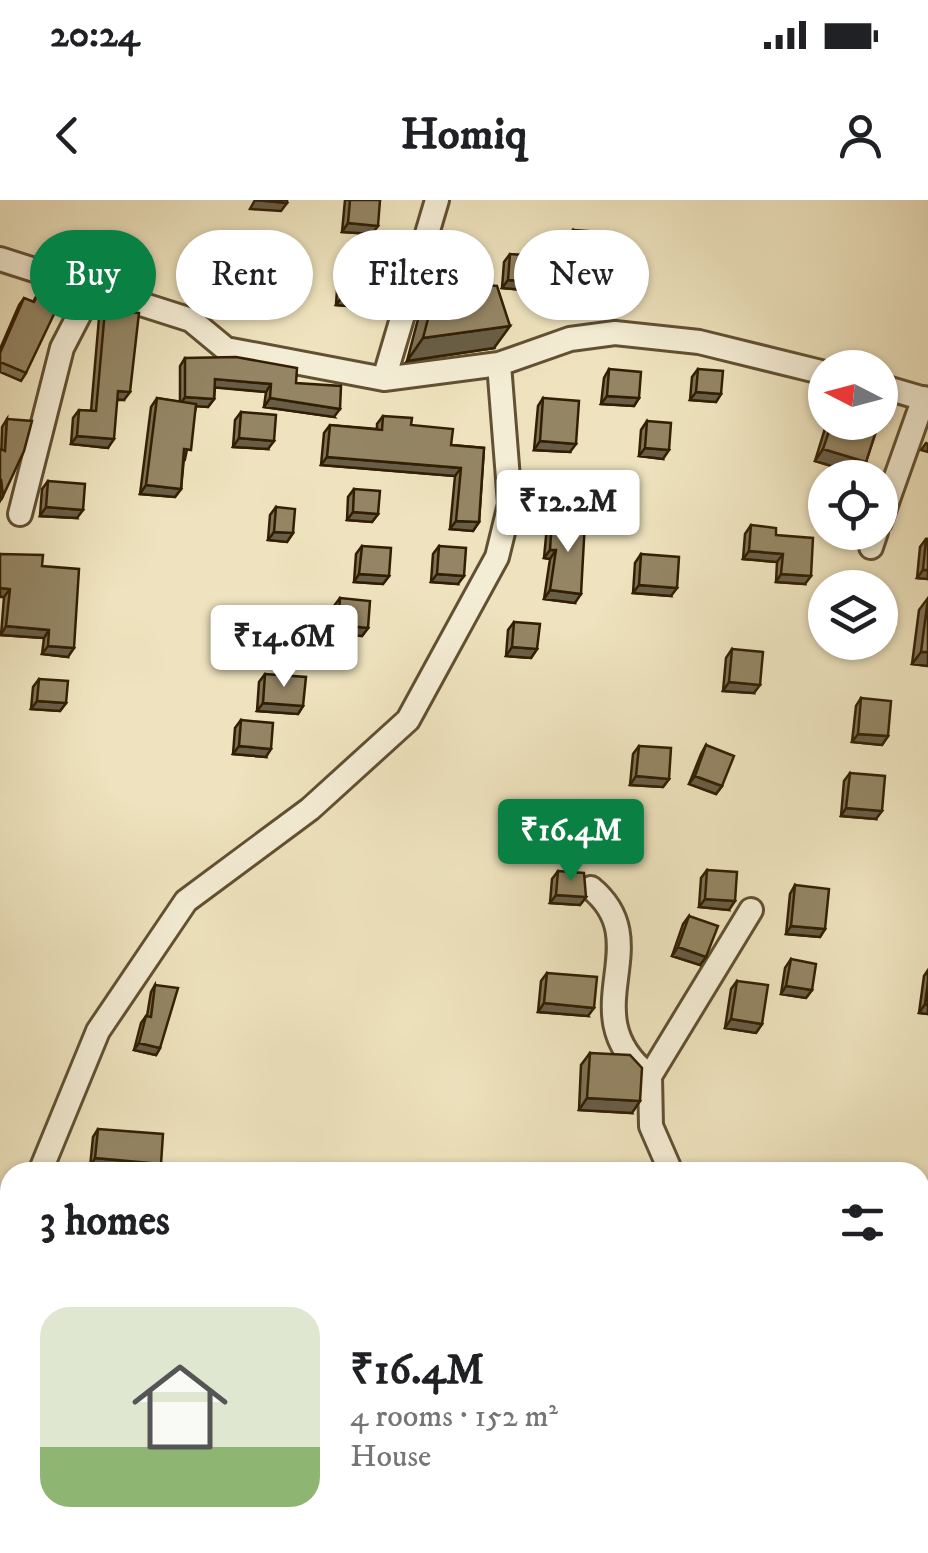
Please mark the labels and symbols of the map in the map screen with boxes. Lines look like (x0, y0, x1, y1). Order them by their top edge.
north arrow (808, 350, 898, 440)
pin: ₹12.2M (487, 470, 649, 555)
pin: ₹14.6M (203, 605, 365, 690)
pin: ₹16.4M (490, 799, 652, 884)

